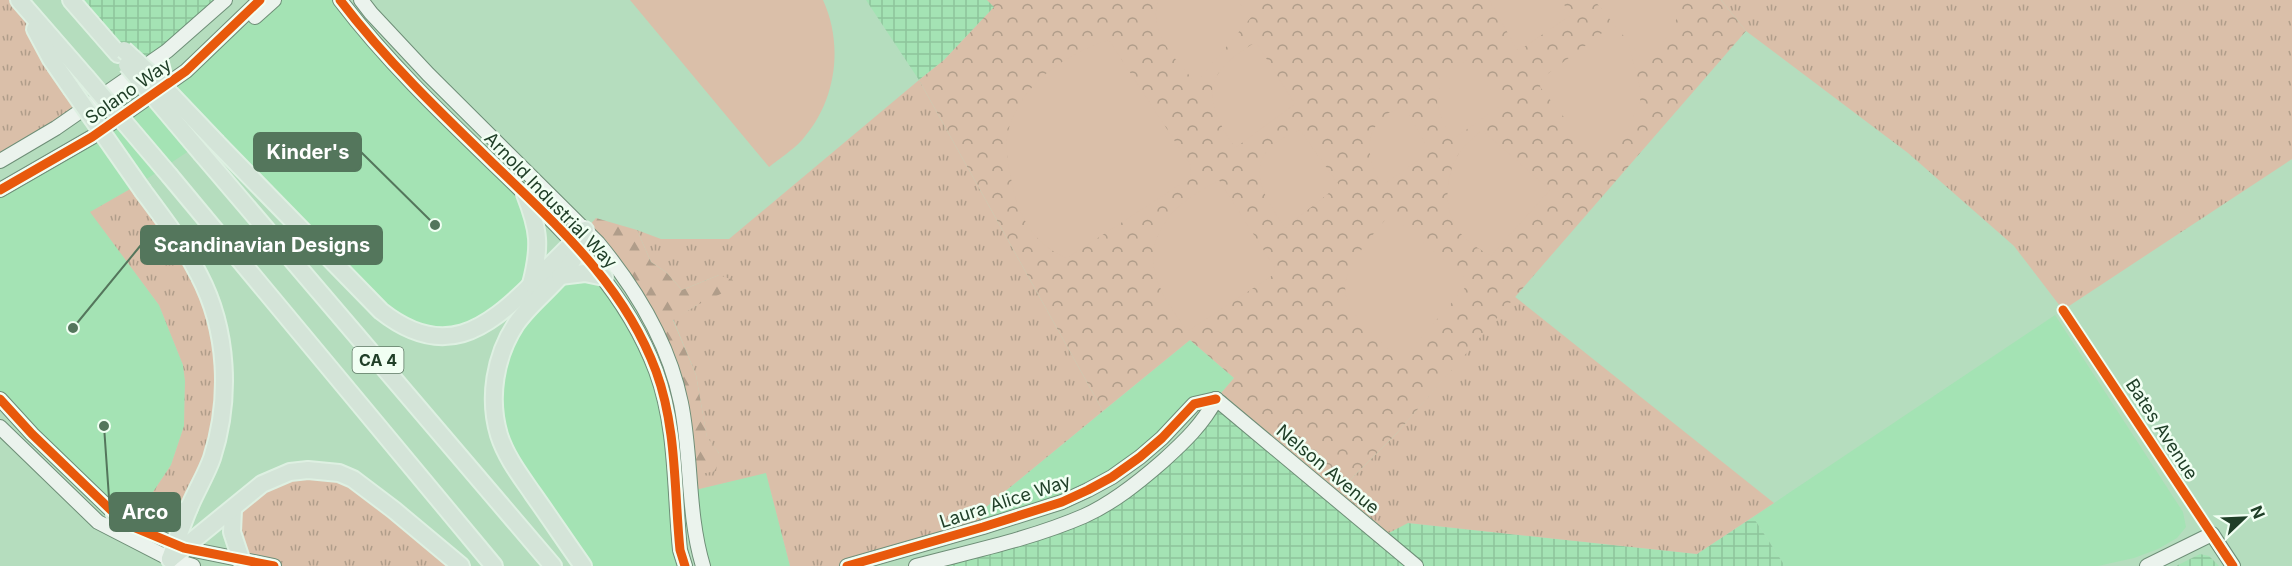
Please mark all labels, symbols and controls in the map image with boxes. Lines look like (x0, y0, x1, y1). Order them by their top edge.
street label: Solano Way (81, 54, 175, 128)
street label: Arnold Industrial Way (480, 127, 622, 273)
callout: Kinder's (254, 133, 361, 171)
text: Kinder's (267, 140, 349, 164)
callout: Scandinavian Designs (141, 226, 382, 264)
text: Scandinavian Designs (154, 233, 370, 257)
road number: CA 4 (352, 347, 404, 373)
street label: Bates Avenue (2122, 375, 2202, 483)
street label: Nelson Avenue (1272, 420, 1384, 518)
street label: Laura Alice Way (937, 470, 1073, 532)
north arrow (2214, 488, 2274, 548)
callout: Arco (110, 493, 180, 531)
text: Arco (122, 500, 168, 524)
text: N (2246, 503, 2269, 522)

